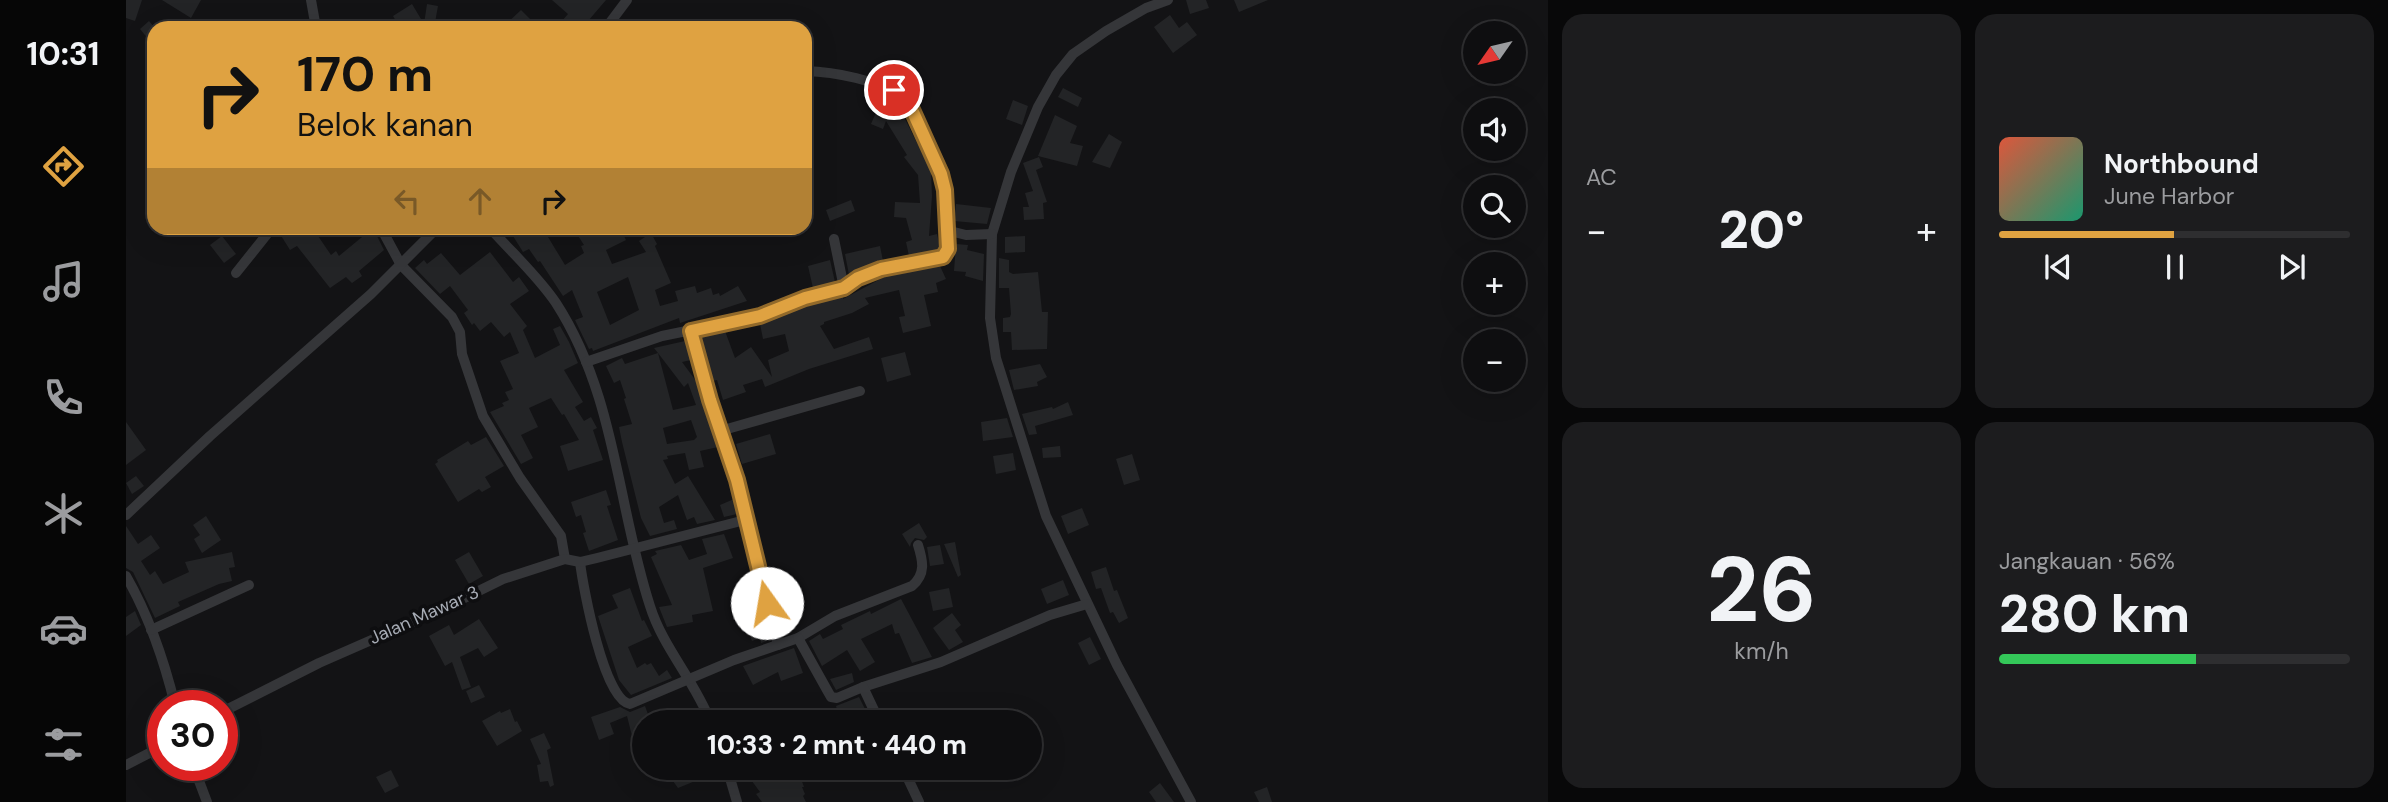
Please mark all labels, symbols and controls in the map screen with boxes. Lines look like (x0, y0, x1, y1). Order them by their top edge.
north arrow (1463, 21, 1526, 84)
map controls (1463, 21, 1526, 392)
text: 10:31 (26, 33, 100, 75)
text: 170 m (297, 42, 433, 106)
icon: right (182, 49, 273, 140)
pin (864, 60, 924, 120)
icon: arrive (875, 71, 913, 109)
button: sound (1463, 98, 1526, 161)
text: Belok kanan (297, 104, 473, 146)
icon: directions (39, 142, 88, 191)
text: Northbound (2104, 147, 2259, 181)
text: AC (1586, 162, 1617, 192)
button: search (1463, 175, 1526, 238)
text: June Harbor (2104, 181, 2234, 211)
icon: left (388, 182, 426, 220)
icon: ahead (461, 182, 499, 220)
icon: right (534, 182, 572, 220)
text: 20° (1719, 196, 1804, 264)
text: − (1586, 206, 1607, 256)
text: + (1916, 206, 1937, 256)
icon: previous (2039, 248, 2077, 286)
icon: pause (2156, 248, 2194, 286)
icon: next (2273, 248, 2311, 286)
button: + (1463, 252, 1526, 315)
icon: music (39, 257, 88, 306)
button: − (1463, 329, 1526, 392)
icon: phone (39, 373, 88, 422)
icon: climate (39, 489, 88, 538)
text: 26 (1706, 531, 1817, 649)
text: Jangkauan · 56% (1999, 546, 2175, 576)
position arrow (730, 566, 804, 640)
street label: Jalan Mawar 3 (365, 580, 483, 650)
text: 280 km (1999, 580, 2190, 648)
icon: car (39, 604, 88, 653)
text: km/h (1734, 636, 1789, 666)
speed limit sign: 30 (147, 690, 238, 781)
icon: filters (39, 720, 88, 769)
text: 10:33 · 2 mnt · 440 m (707, 728, 967, 762)

